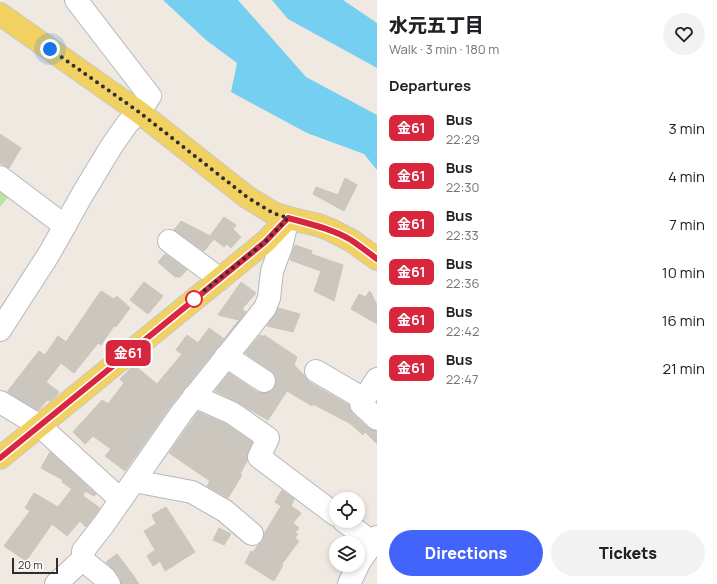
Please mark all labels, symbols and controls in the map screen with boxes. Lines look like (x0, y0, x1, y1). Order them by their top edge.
text: 水元五丁目 (389, 12, 484, 38)
button: heart (663, 13, 705, 55)
your location (40, 39, 60, 59)
text: Walk · 3 min · 180 m (389, 40, 499, 58)
text: Departures (389, 75, 471, 96)
text: Bus (446, 109, 473, 130)
text: 金61 (397, 118, 426, 137)
text: 3 min (669, 118, 705, 139)
text: 22:29 (446, 130, 480, 148)
text: Bus (446, 157, 473, 178)
text: 金61 (397, 166, 426, 185)
text: 4 min (668, 166, 705, 187)
text: 22:30 (446, 178, 479, 196)
text: Bus (446, 205, 473, 226)
text: 金61 (397, 214, 426, 233)
text: 7 min (669, 214, 705, 235)
text: 22:33 (446, 226, 479, 244)
text: Bus (446, 253, 473, 274)
text: 金61 (397, 262, 426, 281)
text: 10 min (662, 262, 705, 283)
text: 22:36 (446, 274, 480, 292)
unlabelled marker (185, 290, 203, 308)
text: Bus (446, 301, 473, 322)
text: 金61 (397, 310, 426, 329)
text: 16 min (662, 310, 705, 331)
text: 22:42 (446, 322, 479, 340)
line badge: 金61 (105, 340, 151, 366)
text: 金61 (114, 343, 142, 362)
text: Bus (446, 349, 473, 370)
text: 金61 (397, 358, 426, 377)
text: 21 min (662, 358, 705, 379)
text: 22:47 (446, 370, 479, 388)
map controls (329, 492, 365, 572)
button: locate (329, 492, 365, 528)
button: Directions (389, 530, 543, 576)
button: Tickets (551, 530, 705, 576)
button: layers (329, 536, 365, 572)
scale bar (12, 556, 58, 575)
text: 20 m (18, 557, 43, 572)

